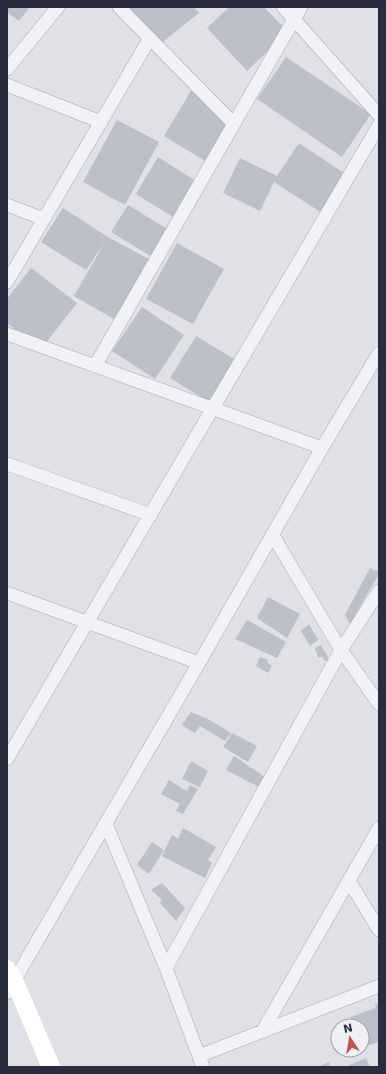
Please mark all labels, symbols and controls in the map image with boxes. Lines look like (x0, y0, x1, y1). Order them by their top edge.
north arrow (330, 1018, 370, 1058)
text: N (342, 1021, 354, 1036)

